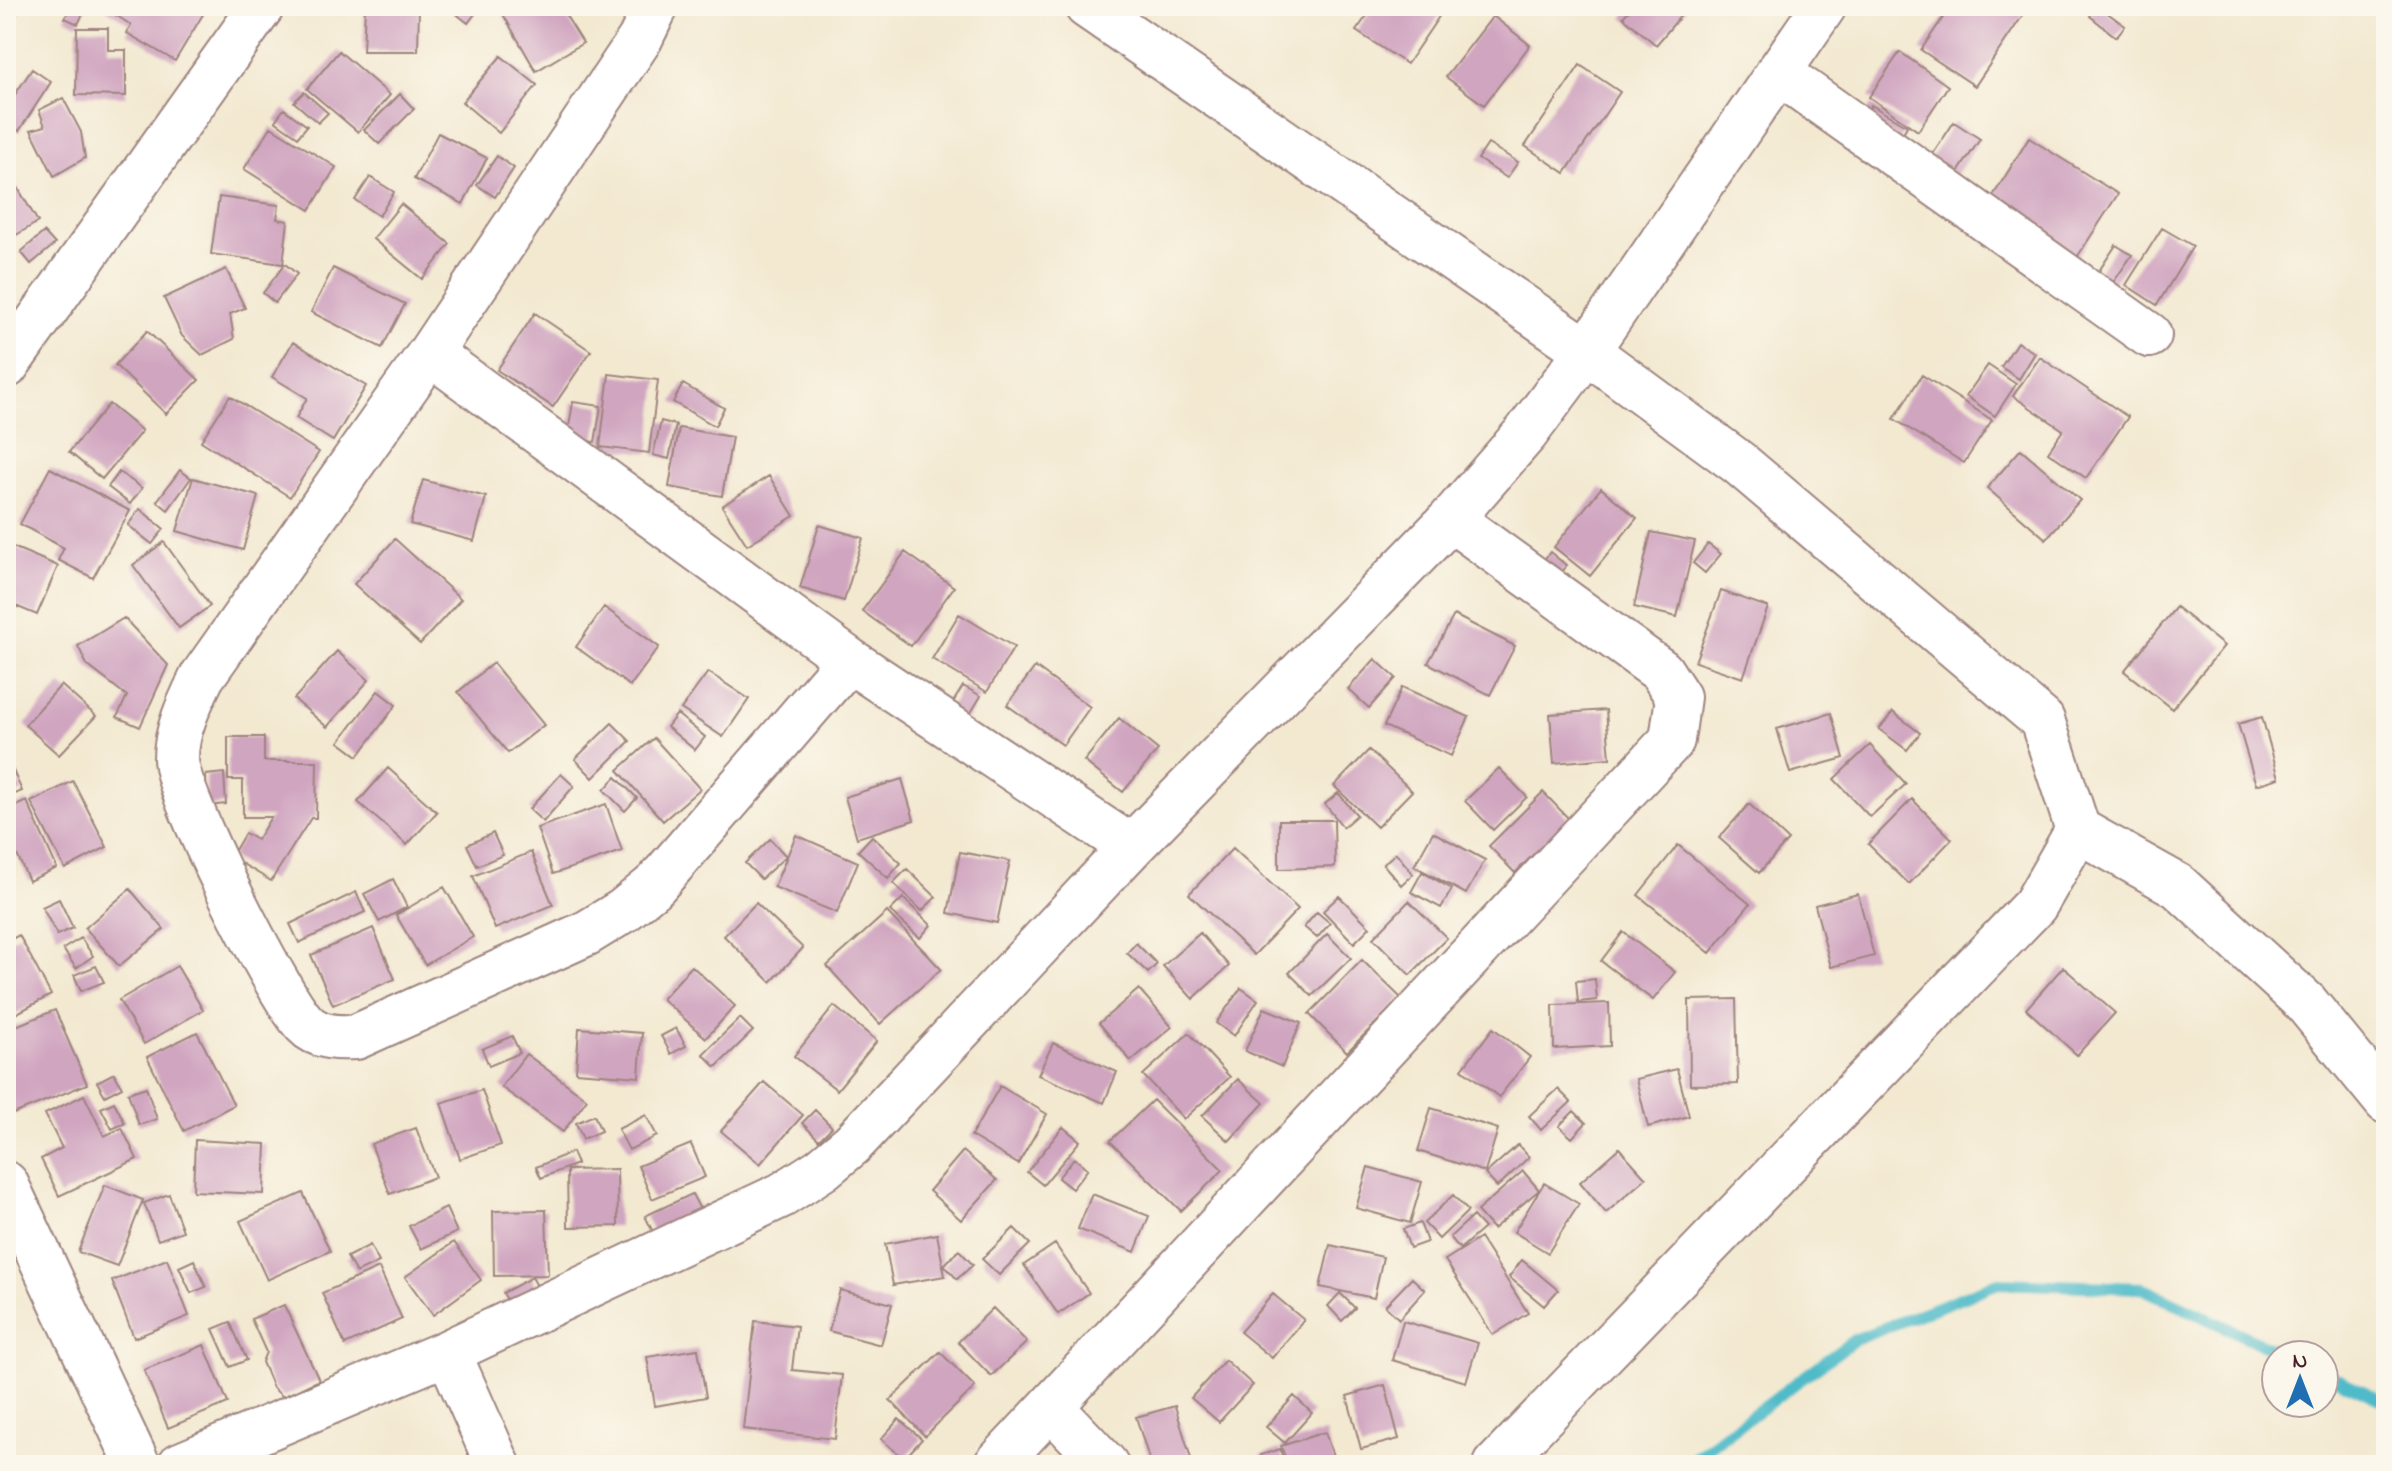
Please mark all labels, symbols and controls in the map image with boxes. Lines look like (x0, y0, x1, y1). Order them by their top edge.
north arrow (2260, 1339, 2340, 1419)
text: N (2293, 1346, 2307, 1378)

